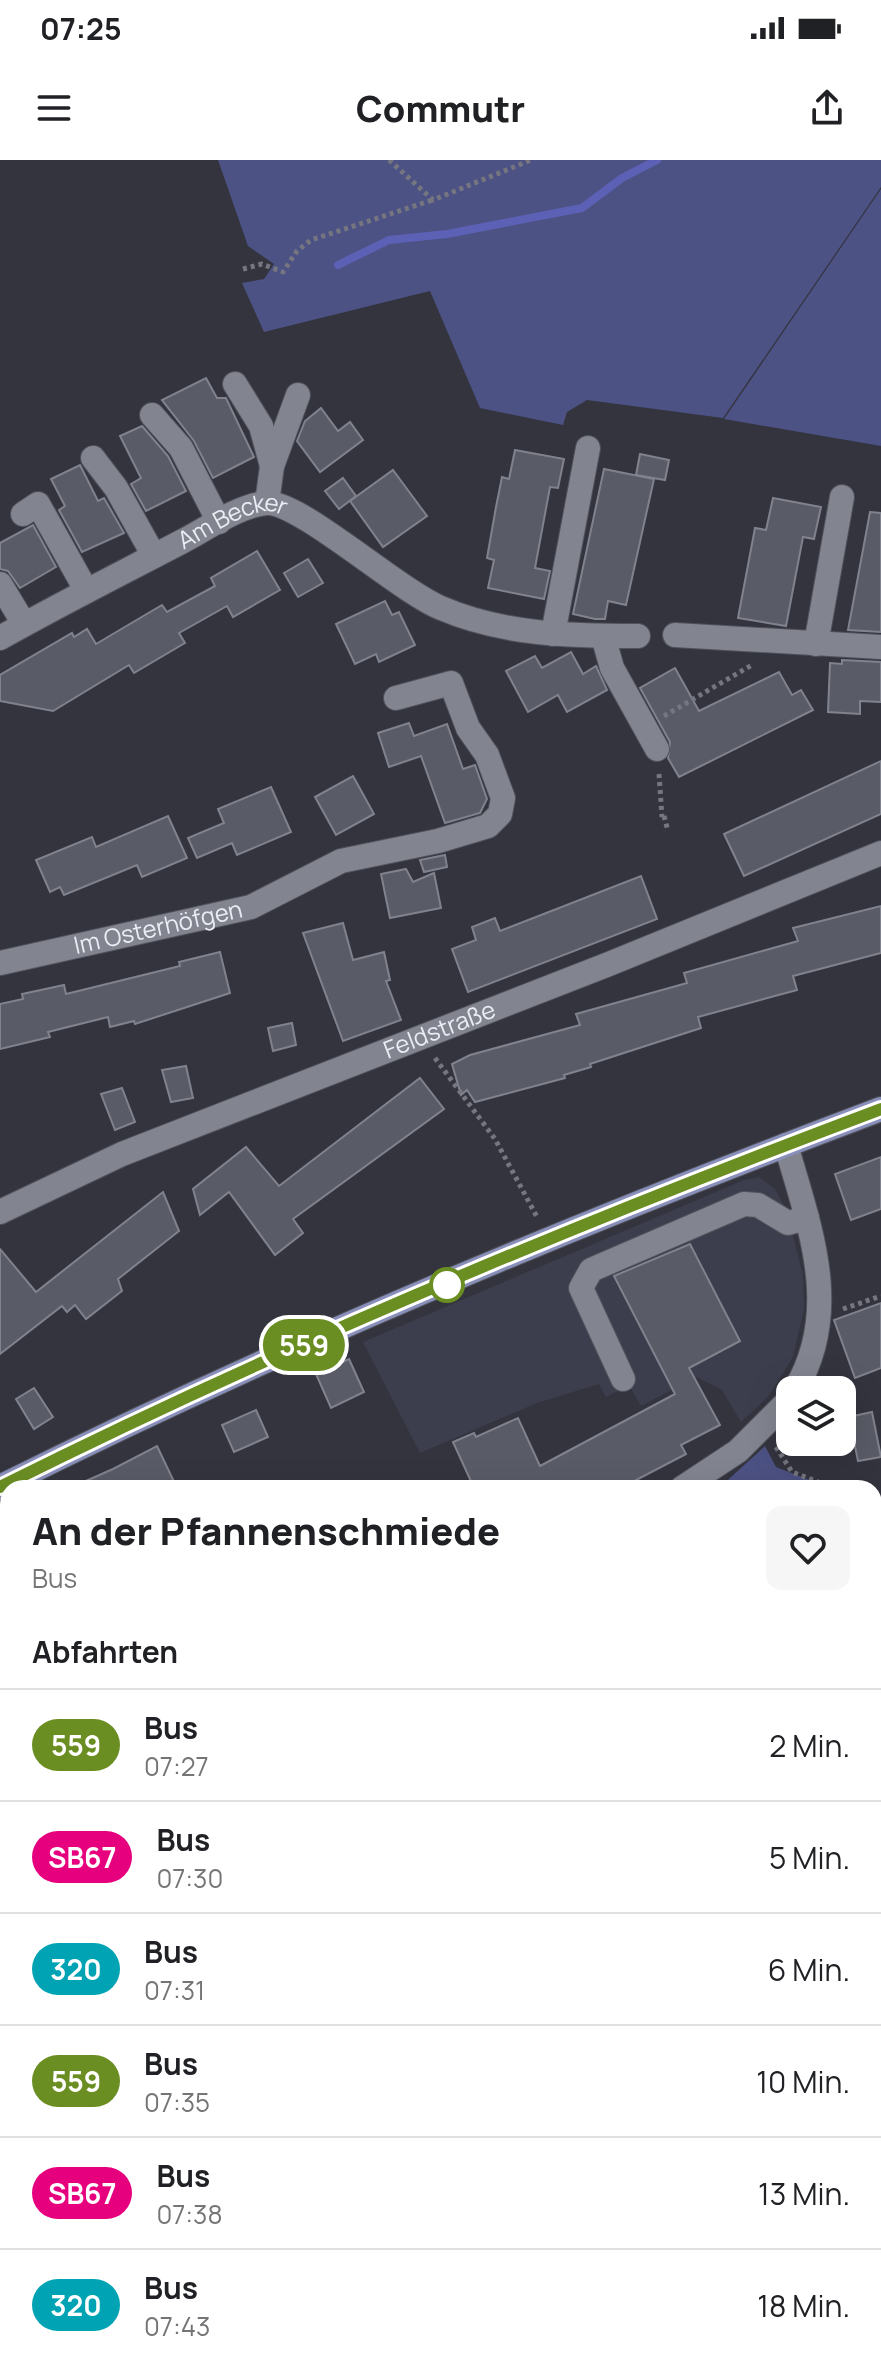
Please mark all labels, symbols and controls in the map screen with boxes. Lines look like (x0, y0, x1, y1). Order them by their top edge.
text: 07:25 (40, 8, 121, 49)
text: Commutr (356, 84, 525, 133)
icon: menu (32, 86, 76, 130)
icon: share (805, 86, 849, 130)
street label: Am Becker (171, 484, 294, 556)
street label: Im Osterhöfgen (70, 891, 245, 961)
street label: Feldstraße (378, 992, 500, 1065)
unlabelled marker (430, 1268, 464, 1302)
line badge: 559 (258, 1319, 350, 1371)
text: 559 (279, 1326, 329, 1364)
map controls (776, 1376, 856, 1456)
button: layers (776, 1376, 856, 1456)
text: An der Pfannenschmiede (32, 1504, 500, 1556)
button: heart (766, 1506, 850, 1590)
text: Bus (32, 1560, 77, 1596)
text: Abfahrten (32, 1631, 178, 1672)
text: Bus (144, 1707, 198, 1748)
text: 2 Min. (769, 1725, 850, 1766)
text: 559 (51, 1726, 101, 1764)
text: 07:27 (144, 1748, 209, 1784)
text: Bus (156, 1819, 210, 1860)
text: 5 Min. (769, 1837, 850, 1878)
text: SB67 (48, 1838, 116, 1876)
text: 07:30 (156, 1860, 223, 1896)
text: Bus (144, 1931, 198, 1972)
text: 6 Min. (768, 1949, 850, 1990)
text: 320 (50, 1950, 102, 1988)
text: 07:31 (144, 1972, 205, 2008)
text: Bus (144, 2043, 198, 2084)
text: 10 Min. (756, 2061, 850, 2102)
text: 559 (51, 2062, 101, 2100)
text: 07:35 (144, 2084, 210, 2120)
text: Bus (156, 2155, 210, 2196)
text: 13 Min. (758, 2173, 850, 2214)
text: SB67 (48, 2174, 116, 2212)
text: 07:38 (156, 2196, 223, 2232)
text: Bus (144, 2267, 198, 2308)
text: 18 Min. (757, 2285, 850, 2326)
text: 320 (50, 2286, 102, 2324)
text: 07:43 (144, 2308, 210, 2344)

